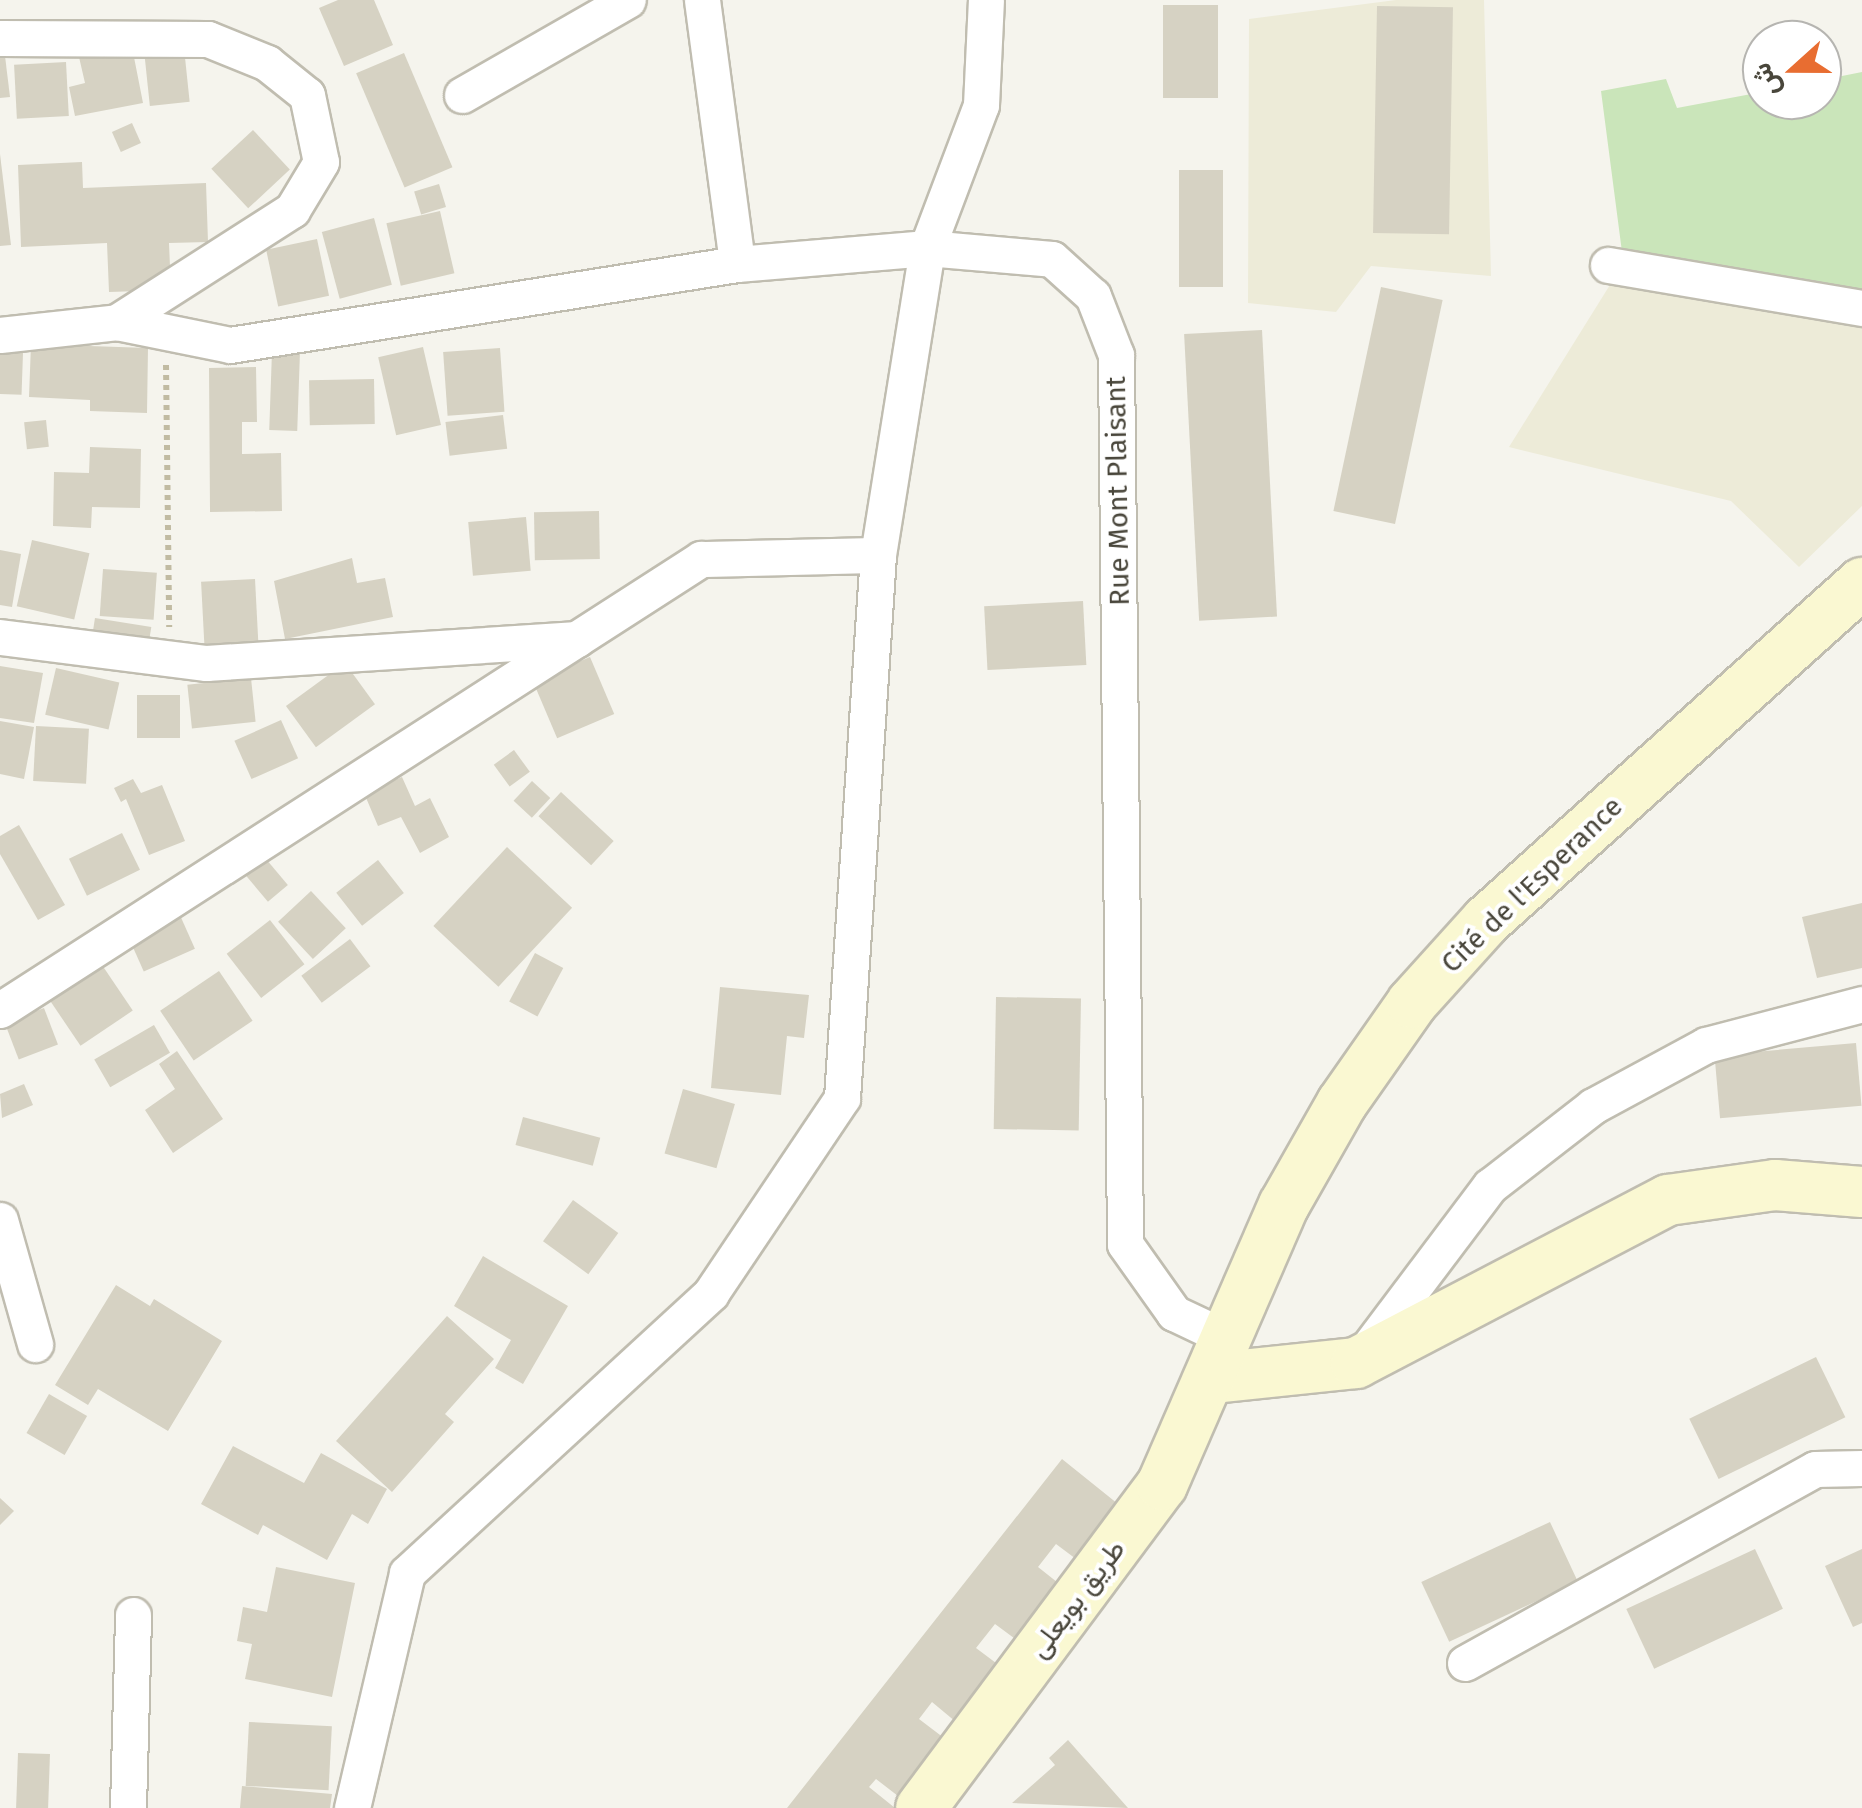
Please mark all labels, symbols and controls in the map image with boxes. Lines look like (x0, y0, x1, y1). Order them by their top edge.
north arrow (1742, 20, 1842, 120)
text: ش (1744, 59, 1787, 102)
street label: Rue Mont Plaisant (1099, 376, 1137, 606)
street label: Cité de l'Esperance (1434, 790, 1630, 980)
street label: طريق بويعلى (1022, 1533, 1132, 1665)

